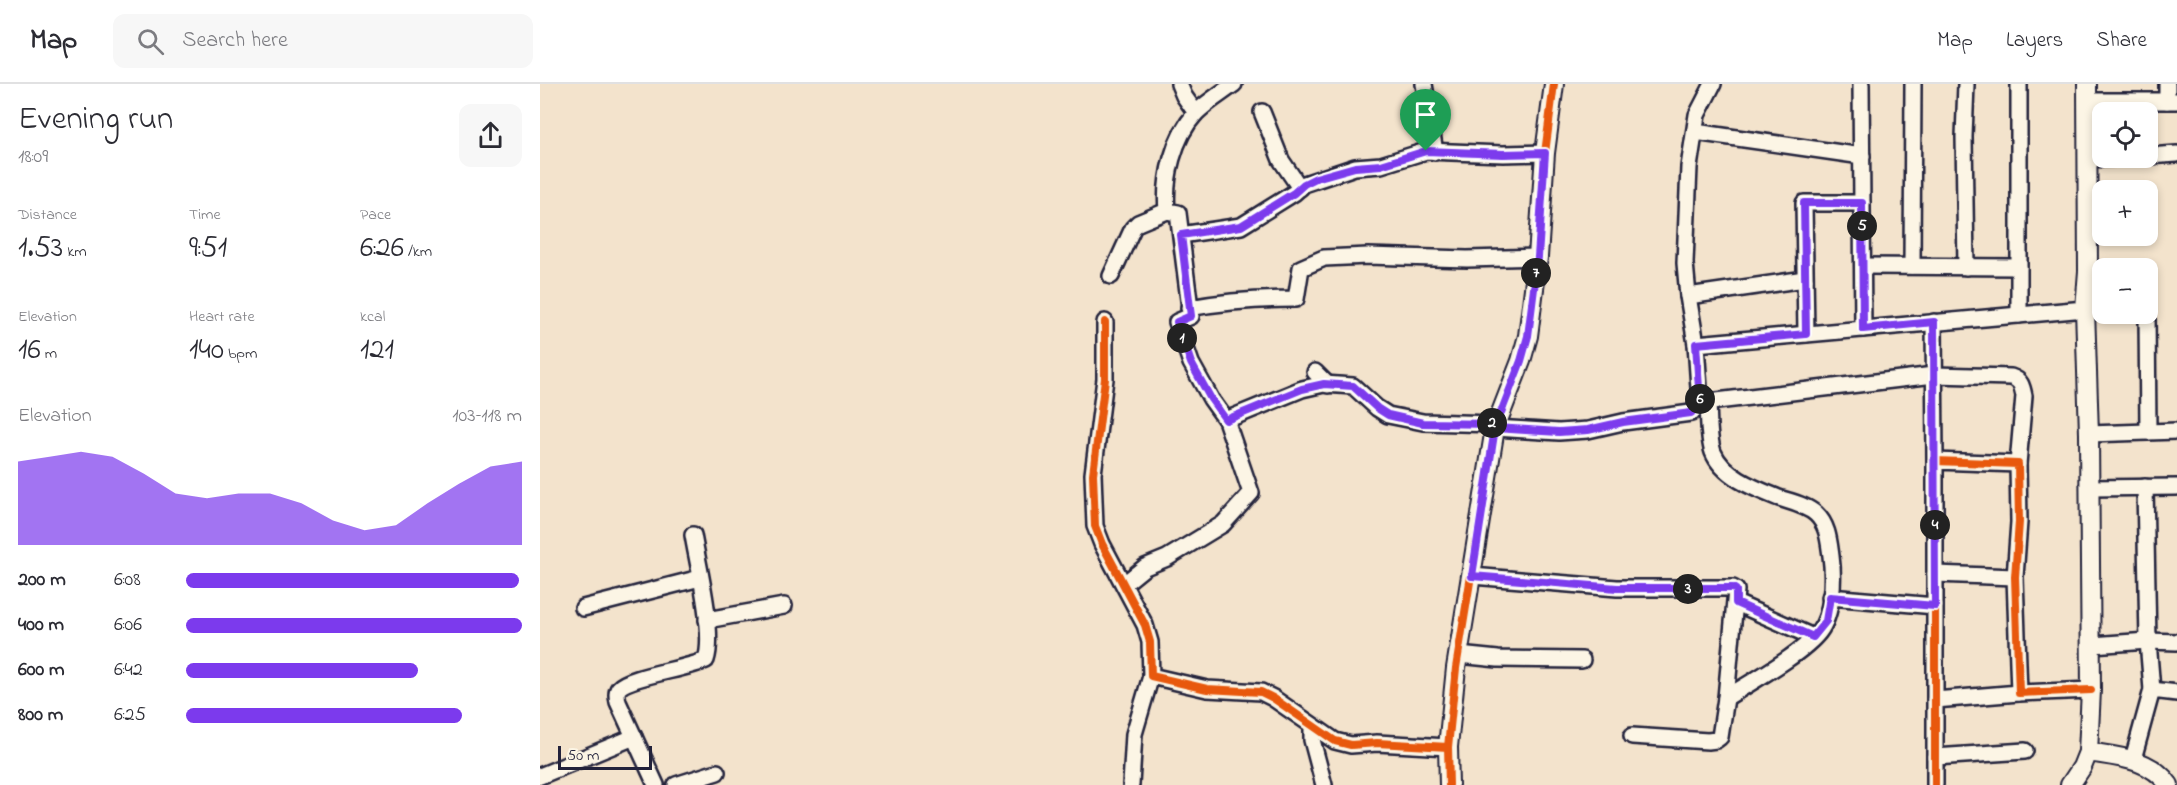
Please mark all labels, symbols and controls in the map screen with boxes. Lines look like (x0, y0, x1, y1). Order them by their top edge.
search box (113, 14, 533, 68)
text: Map (30, 21, 77, 62)
icon: search (134, 25, 167, 58)
text: Search here (182, 25, 288, 57)
text: Map (1937, 26, 1973, 56)
text: Layers (2006, 26, 2063, 56)
text: Share (2096, 26, 2147, 56)
pin (1400, 89, 1451, 151)
text: Evening run (18, 96, 173, 144)
icon: arrive (1409, 98, 1442, 131)
map controls (2092, 102, 2158, 324)
button: locate (2092, 102, 2158, 168)
button: share (459, 104, 522, 167)
text: 18:09 (18, 143, 48, 172)
button: + (2092, 180, 2158, 246)
text: Distance (18, 203, 77, 227)
text: Time (189, 203, 221, 227)
text: Pace (360, 203, 391, 227)
pin: 5 (1847, 211, 1877, 241)
text: 5 (1857, 214, 1867, 238)
text: 1.53 (18, 227, 63, 271)
text: 9:51 (189, 227, 227, 271)
text: 6:26 (360, 227, 404, 271)
text: km (63, 240, 87, 264)
text: /km (404, 240, 432, 264)
pin: 7 (1521, 258, 1551, 288)
button: − (2092, 258, 2158, 324)
text: 7 (1533, 261, 1539, 285)
text: Elevation (18, 305, 77, 329)
text: Heart rate (189, 305, 255, 329)
text: kcal (360, 305, 385, 329)
pin: 1 (1167, 323, 1197, 353)
text: 1 (1179, 326, 1185, 350)
text: 16 (18, 329, 41, 373)
text: 140 (189, 329, 224, 373)
text: 121 (360, 329, 394, 373)
text: m (41, 342, 57, 366)
text: bpm (224, 342, 257, 366)
pin: 6 (1685, 384, 1715, 414)
text: 6 (1696, 387, 1704, 411)
text: Elevation (18, 402, 92, 431)
text: 103–118 m (452, 402, 522, 431)
pin: 2 (1477, 408, 1507, 438)
text: 2 (1488, 411, 1496, 435)
pin: 4 (1920, 510, 1950, 540)
text: 4 (1932, 513, 1938, 537)
text: 200 m (18, 566, 66, 595)
text: 6:08 (114, 566, 141, 595)
pin: 3 (1673, 574, 1703, 604)
text: 3 (1685, 577, 1691, 601)
text: 400 m (18, 611, 64, 640)
text: 6:06 (114, 611, 142, 640)
text: 600 m (18, 656, 65, 685)
text: 6:42 (114, 656, 143, 685)
text: 800 m (18, 701, 63, 730)
text: 6:25 (114, 701, 146, 730)
scale bar (558, 743, 652, 770)
text: 50 m (567, 744, 599, 768)

